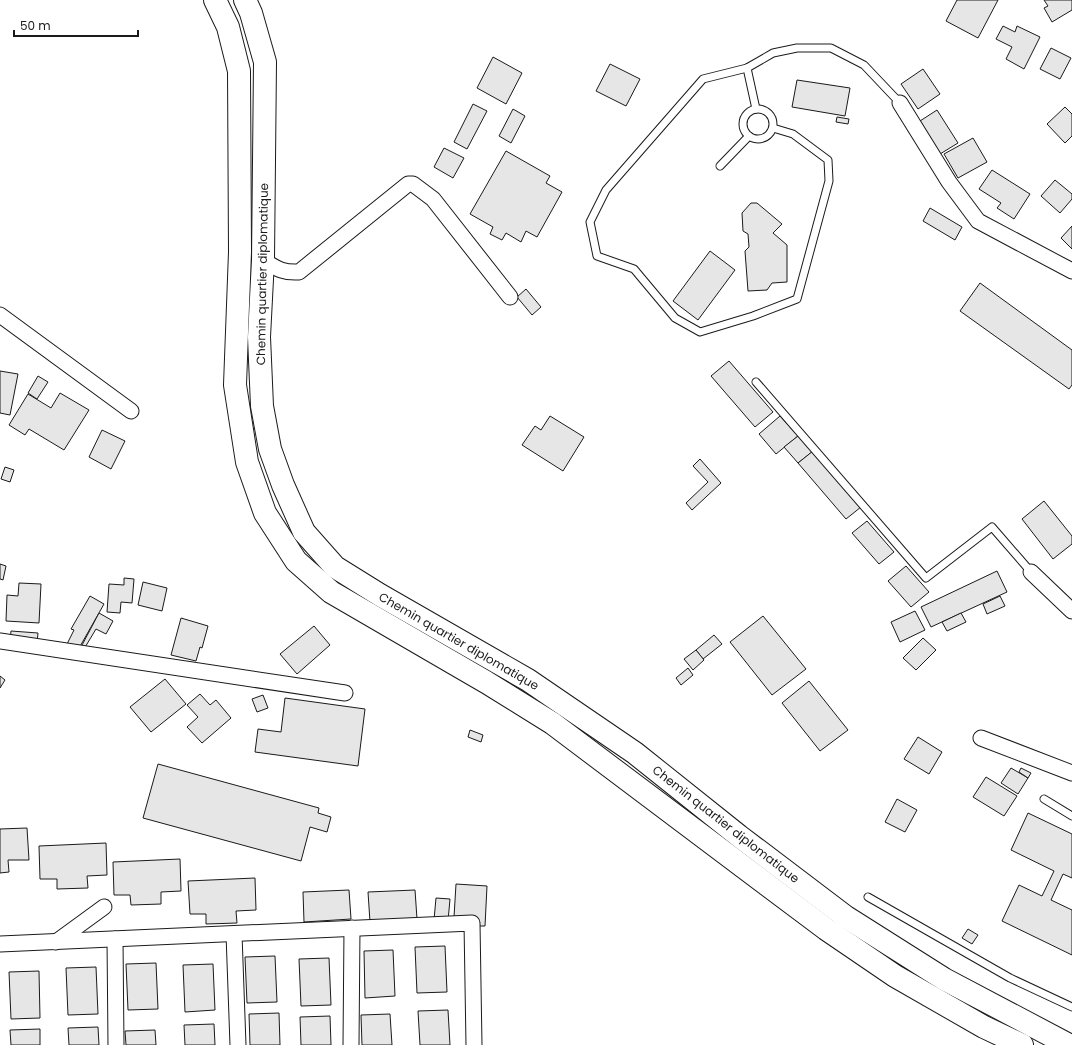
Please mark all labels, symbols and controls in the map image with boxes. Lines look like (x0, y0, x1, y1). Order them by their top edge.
scale bar (14, 12, 138, 38)
text: 50 m (20, 17, 51, 34)
street label: Chemin quartier diplomatique (252, 183, 272, 365)
street label: Chemin quartier diplomatique (376, 588, 542, 694)
street label: Chemin quartier diplomatique (649, 761, 803, 887)

